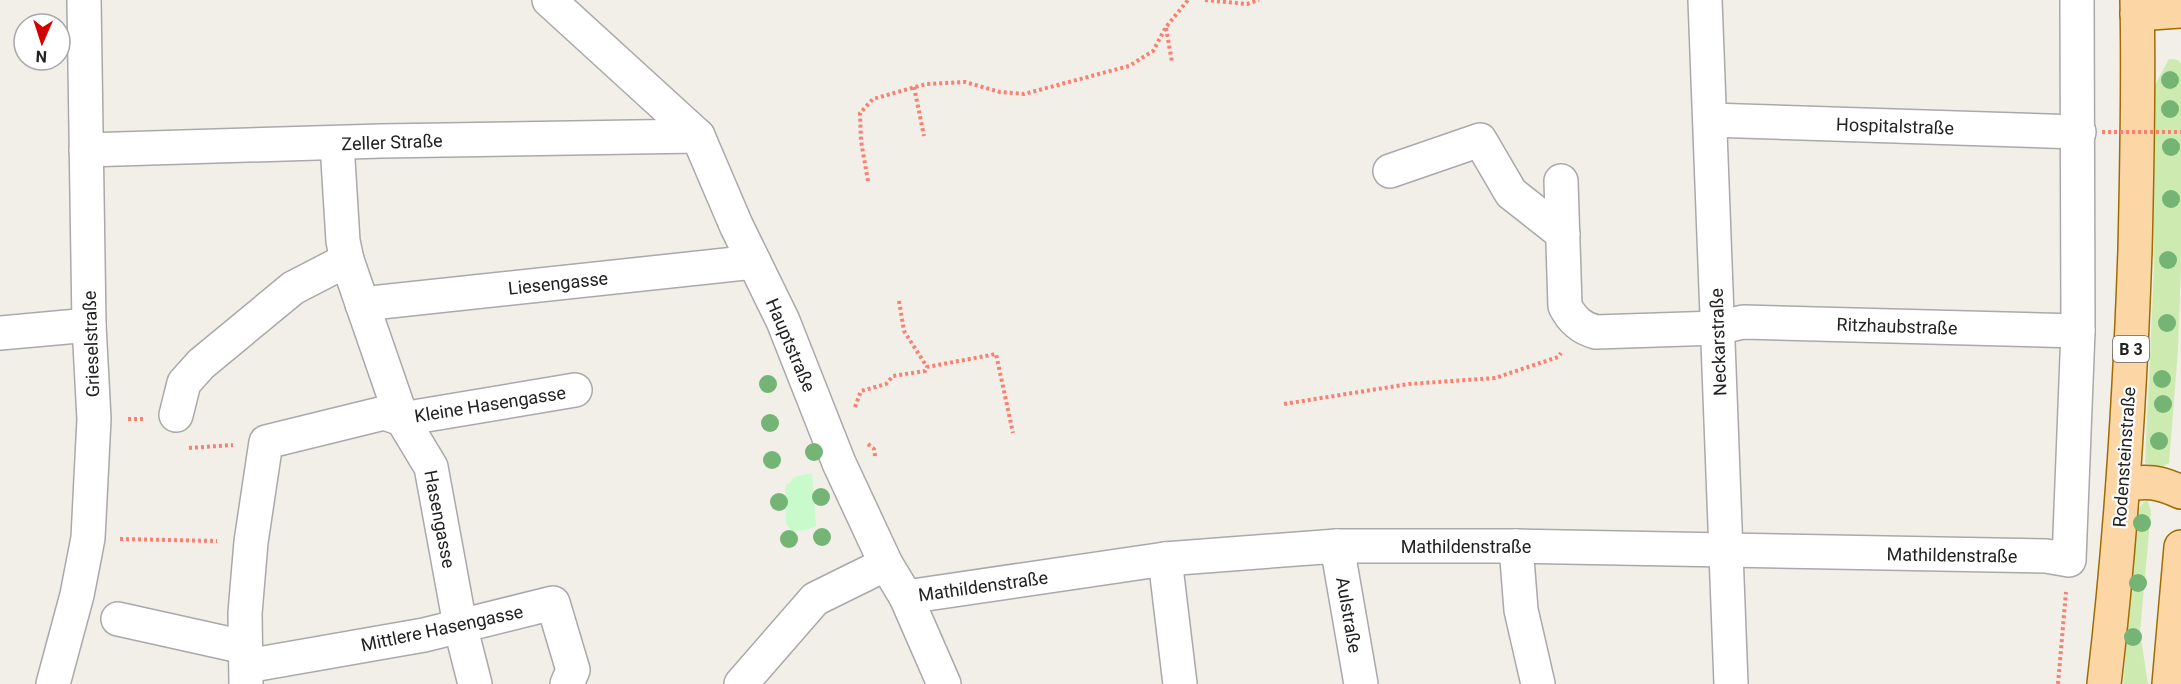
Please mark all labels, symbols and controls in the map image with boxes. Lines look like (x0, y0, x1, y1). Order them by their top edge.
north arrow (12, 12, 72, 72)
text: N (35, 47, 47, 66)
street label: Hospitalstraße (1836, 113, 1954, 139)
street label: Zeller Straße (341, 130, 443, 154)
street label: Liesengasse (507, 267, 609, 299)
street label: Neckarstraße (1706, 288, 1730, 396)
street label: Grieselstraße (79, 290, 103, 398)
street label: Hauptstraße (762, 295, 820, 395)
street label: Ritzhaubstraße (1836, 313, 1958, 339)
road number: B 3 (2113, 336, 2149, 362)
street label: Kleine Hasengasse (413, 382, 567, 426)
street label: Rodensteinstraße (2109, 386, 2139, 528)
street label: Hasengasse (420, 468, 460, 570)
street label: Mathildenstraße (1401, 536, 1531, 557)
street label: Mathildenstraße (1886, 543, 2018, 567)
street label: Mathildenstraße (917, 567, 1049, 605)
street label: Aulstraße (1332, 575, 1366, 655)
street label: Mittlere Hasengasse (359, 601, 525, 655)

